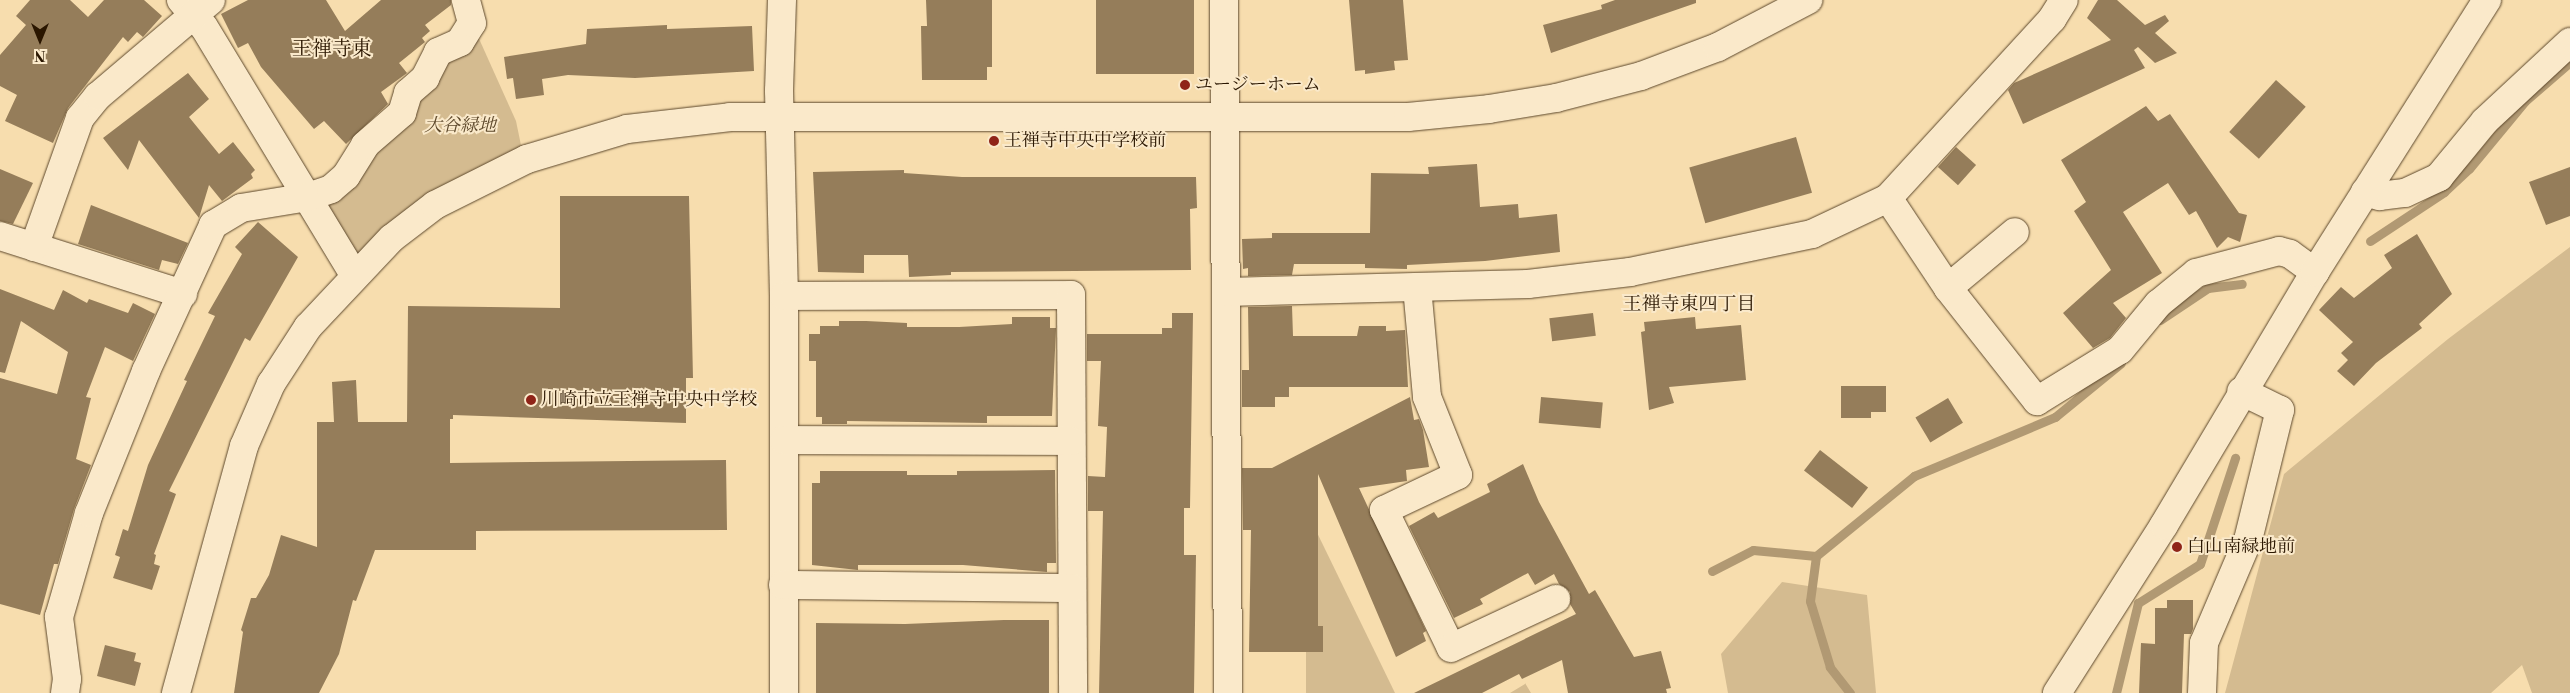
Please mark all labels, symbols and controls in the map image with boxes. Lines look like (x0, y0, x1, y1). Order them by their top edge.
north arrow (15, 15, 65, 65)
district label: 王禅寺東 (292, 37, 372, 61)
text: N (34, 46, 46, 64)
place label: ユージーホーム (1195, 74, 1321, 96)
marker: ユージーホーム (1179, 79, 1191, 91)
park label: 大谷緑地 (424, 115, 496, 137)
place label: 王禅寺中央中学校前 (1004, 130, 1166, 152)
marker: 王禅寺中央中学校前 (988, 135, 1000, 147)
district label: 王禅寺東四丁目 (1623, 294, 1755, 316)
place label: 川崎市立王禅寺中央中学校 (541, 389, 757, 411)
marker: 川崎市立王禅寺中央中学校 (525, 394, 537, 406)
place label: 白山南緑地前 (2187, 536, 2295, 558)
marker: 白山南緑地前 (2171, 541, 2183, 553)

